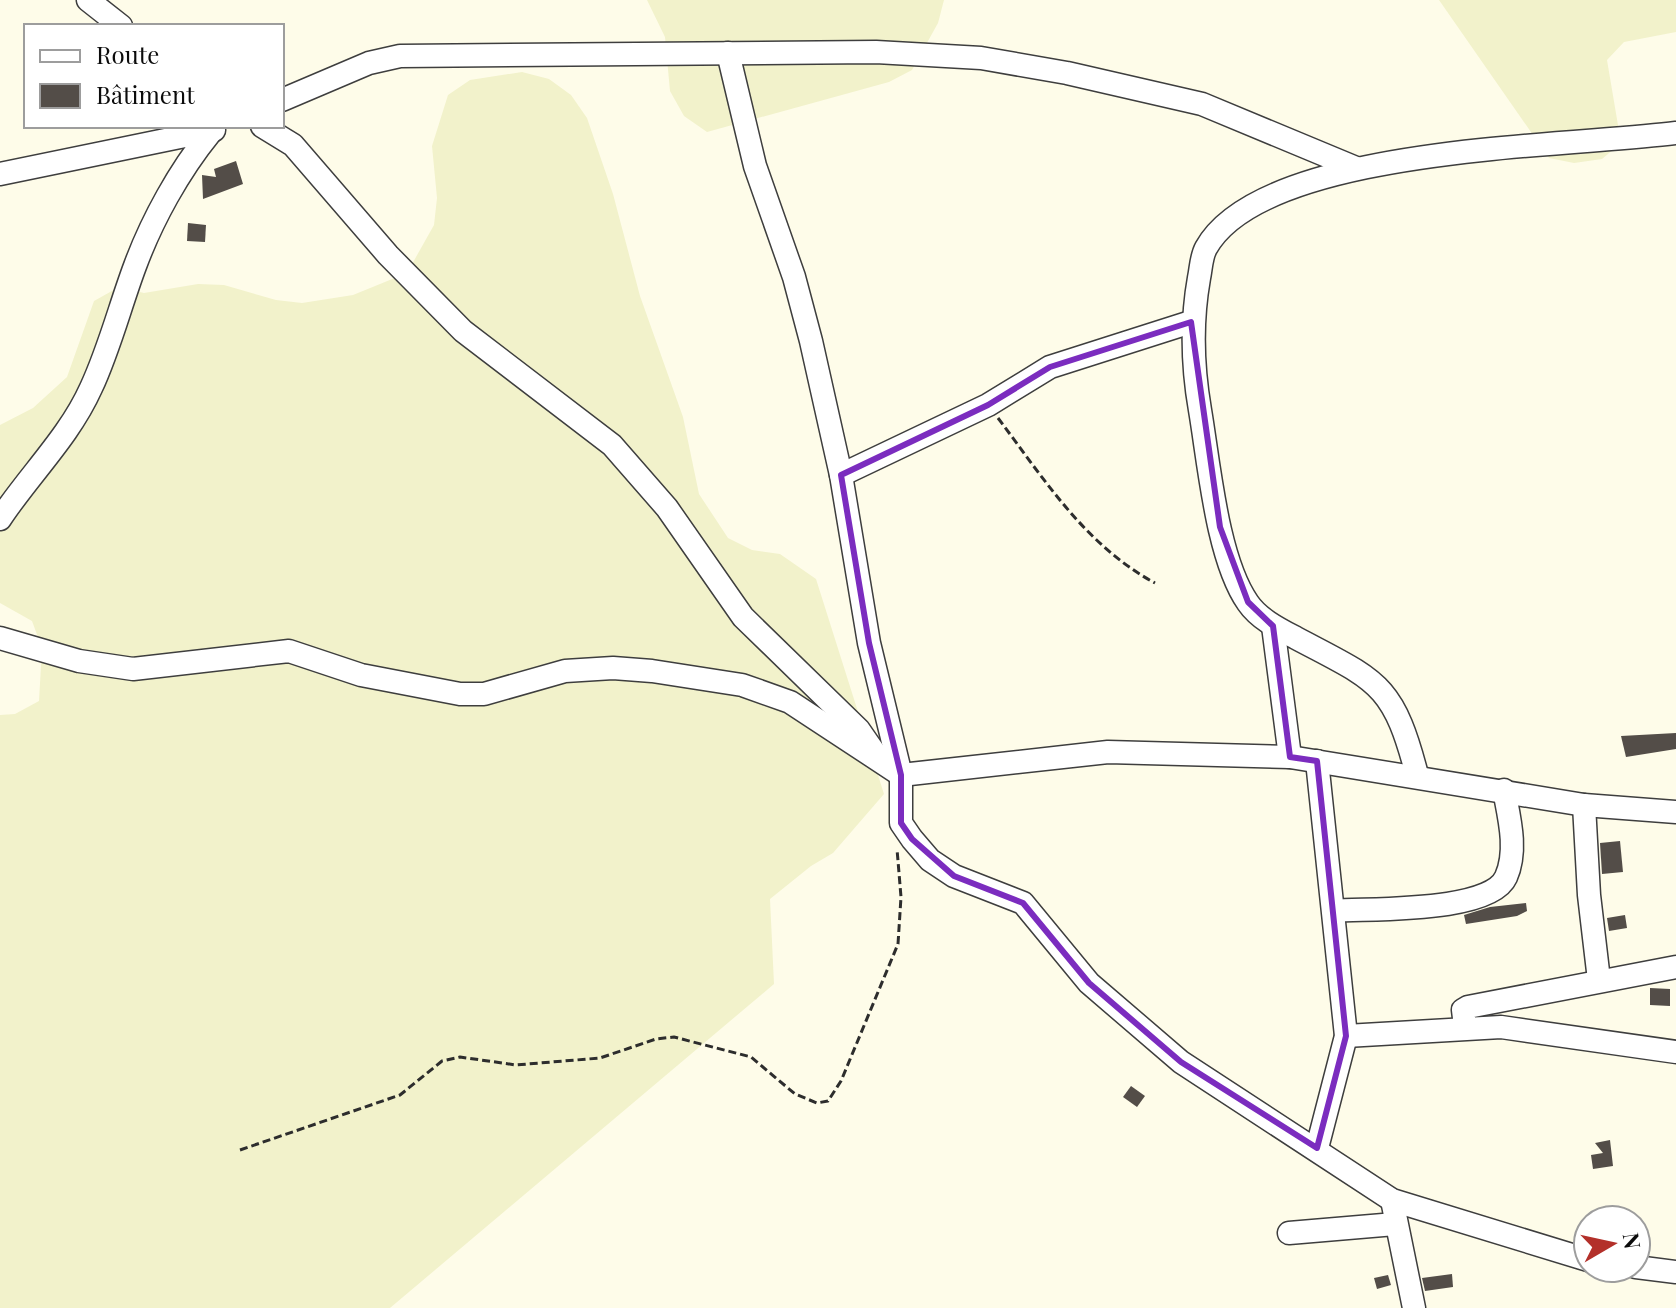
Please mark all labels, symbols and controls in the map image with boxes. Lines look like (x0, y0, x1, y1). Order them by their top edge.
legend (24, 24, 284, 128)
text: Route (96, 38, 159, 70)
text: Bâtiment (96, 78, 195, 110)
north arrow (1572, 1204, 1652, 1284)
text: N (1617, 1231, 1649, 1251)

